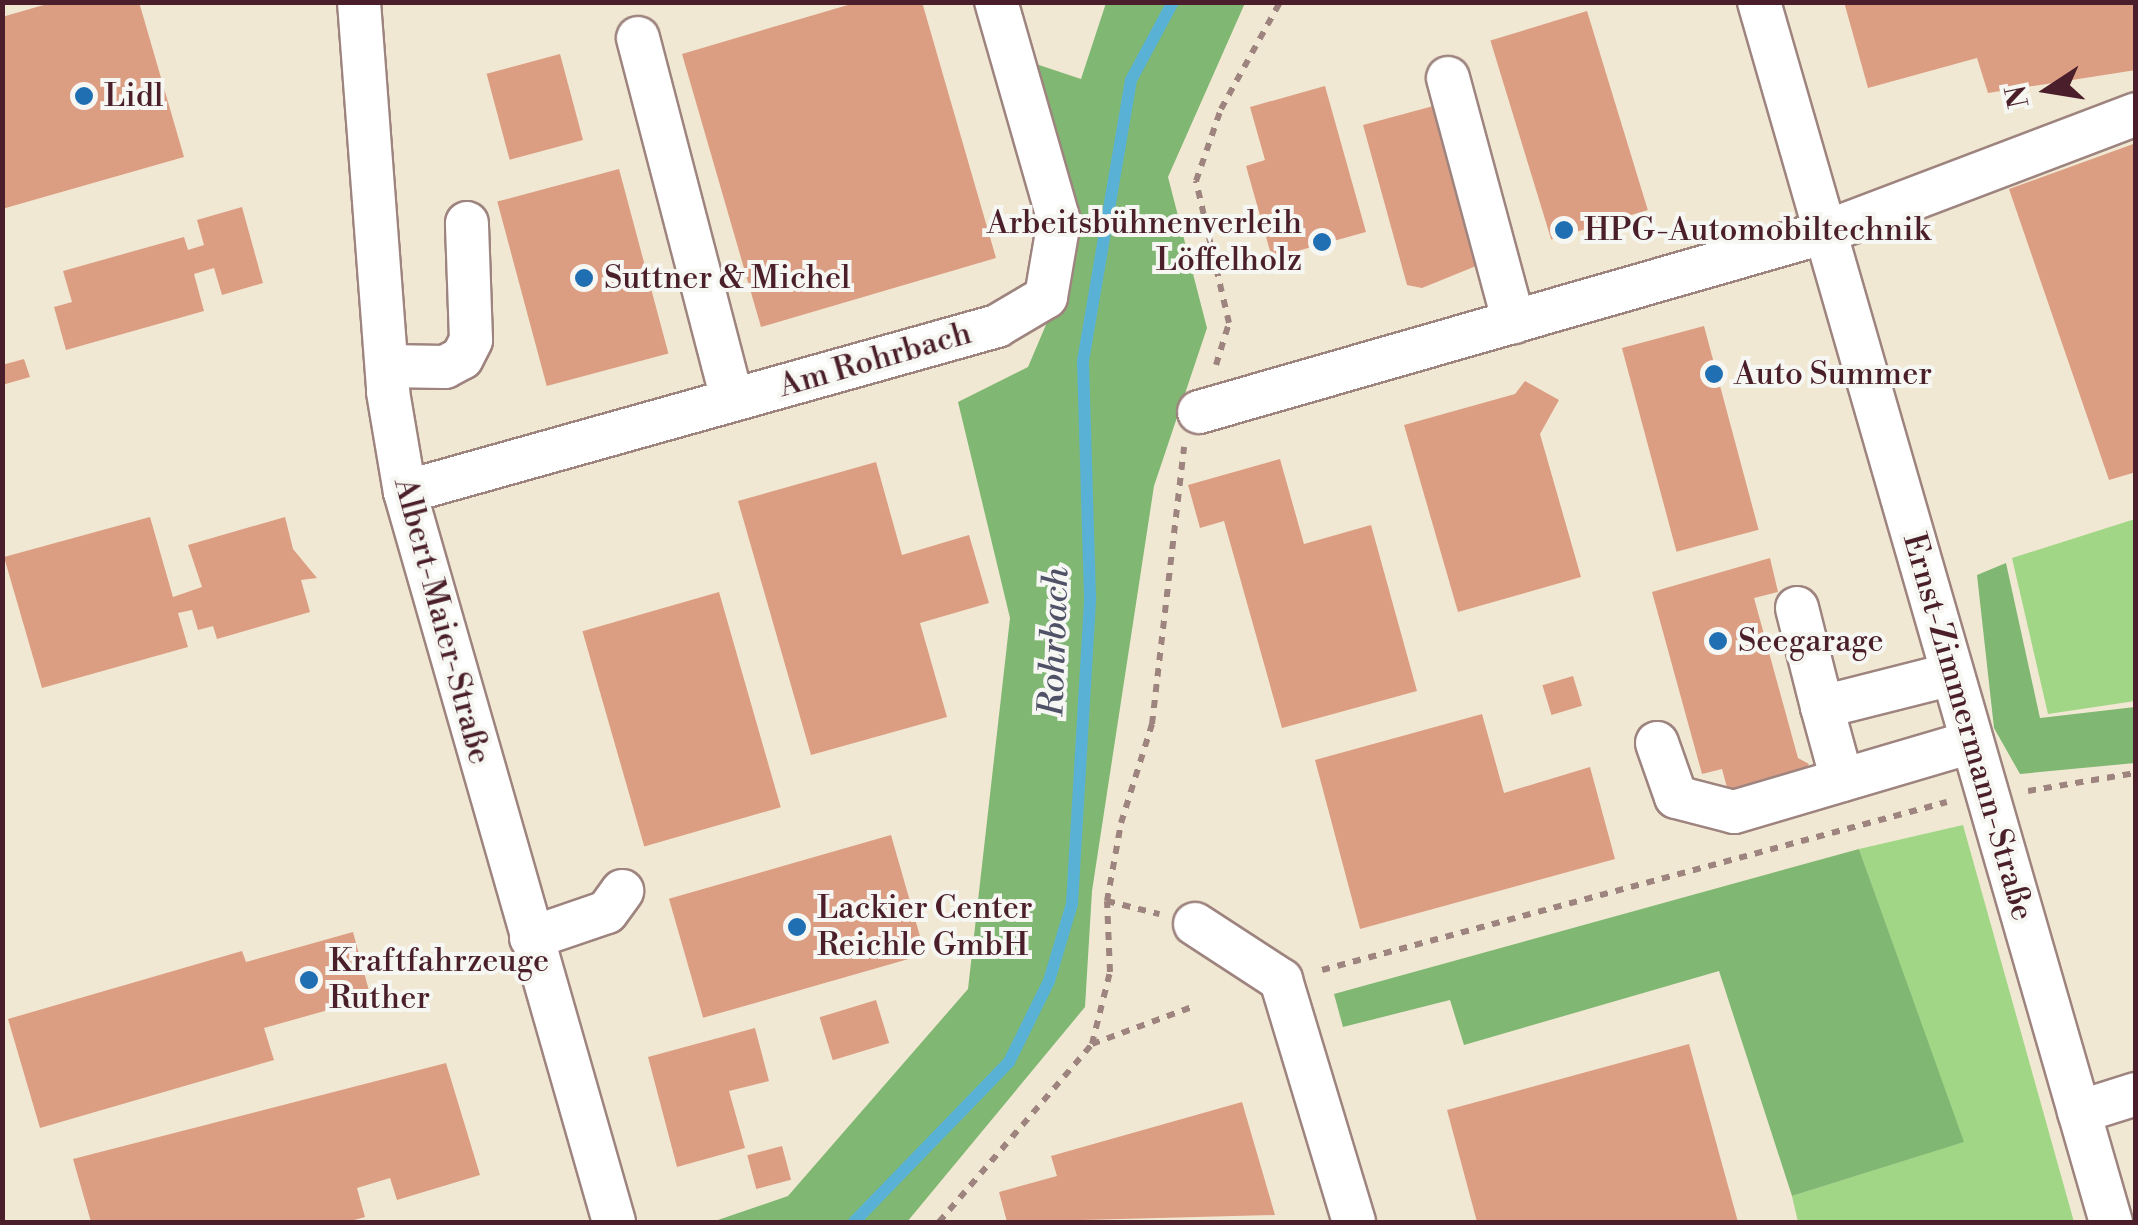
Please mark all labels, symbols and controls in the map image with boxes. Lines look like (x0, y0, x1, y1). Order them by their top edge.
north arrow (1998, 40, 2098, 140)
place label: Lidl (104, 77, 163, 115)
text: N (1999, 82, 2038, 111)
marker: Lidl (73, 85, 95, 107)
place label: Arbeitsbühnenverleih Löffelholz (987, 205, 1302, 280)
place label: HPG-Automobiltechnik (1584, 211, 1930, 249)
marker: HPG-Automobiltechnik (1553, 219, 1575, 241)
marker: Arbeitsbühnenverleih Löffelholz (1311, 231, 1333, 253)
place label: Suttner & Michel (604, 259, 851, 297)
marker: Suttner & Michel (573, 267, 595, 289)
street label: Am Rohrbach (774, 314, 976, 406)
place label: Auto Summer (1734, 355, 1932, 393)
marker: Auto Summer (1703, 363, 1725, 385)
street label: Albert-Maier-Straße (385, 474, 499, 768)
street label: Ernst-Zimmermann-Straße (1894, 529, 2042, 925)
water label: Rohrbach (1031, 567, 1079, 717)
place label: Seegarage (1738, 622, 1884, 660)
marker: Seegarage (1707, 630, 1729, 652)
place label: Lackier Center Reichle GmbH (817, 890, 1033, 965)
marker: Lackier Center Reichle GmbH (786, 916, 808, 938)
place label: Kraftfahrzeuge Ruther (329, 943, 549, 1018)
marker: Kraftfahrzeuge Ruther (298, 969, 320, 991)

